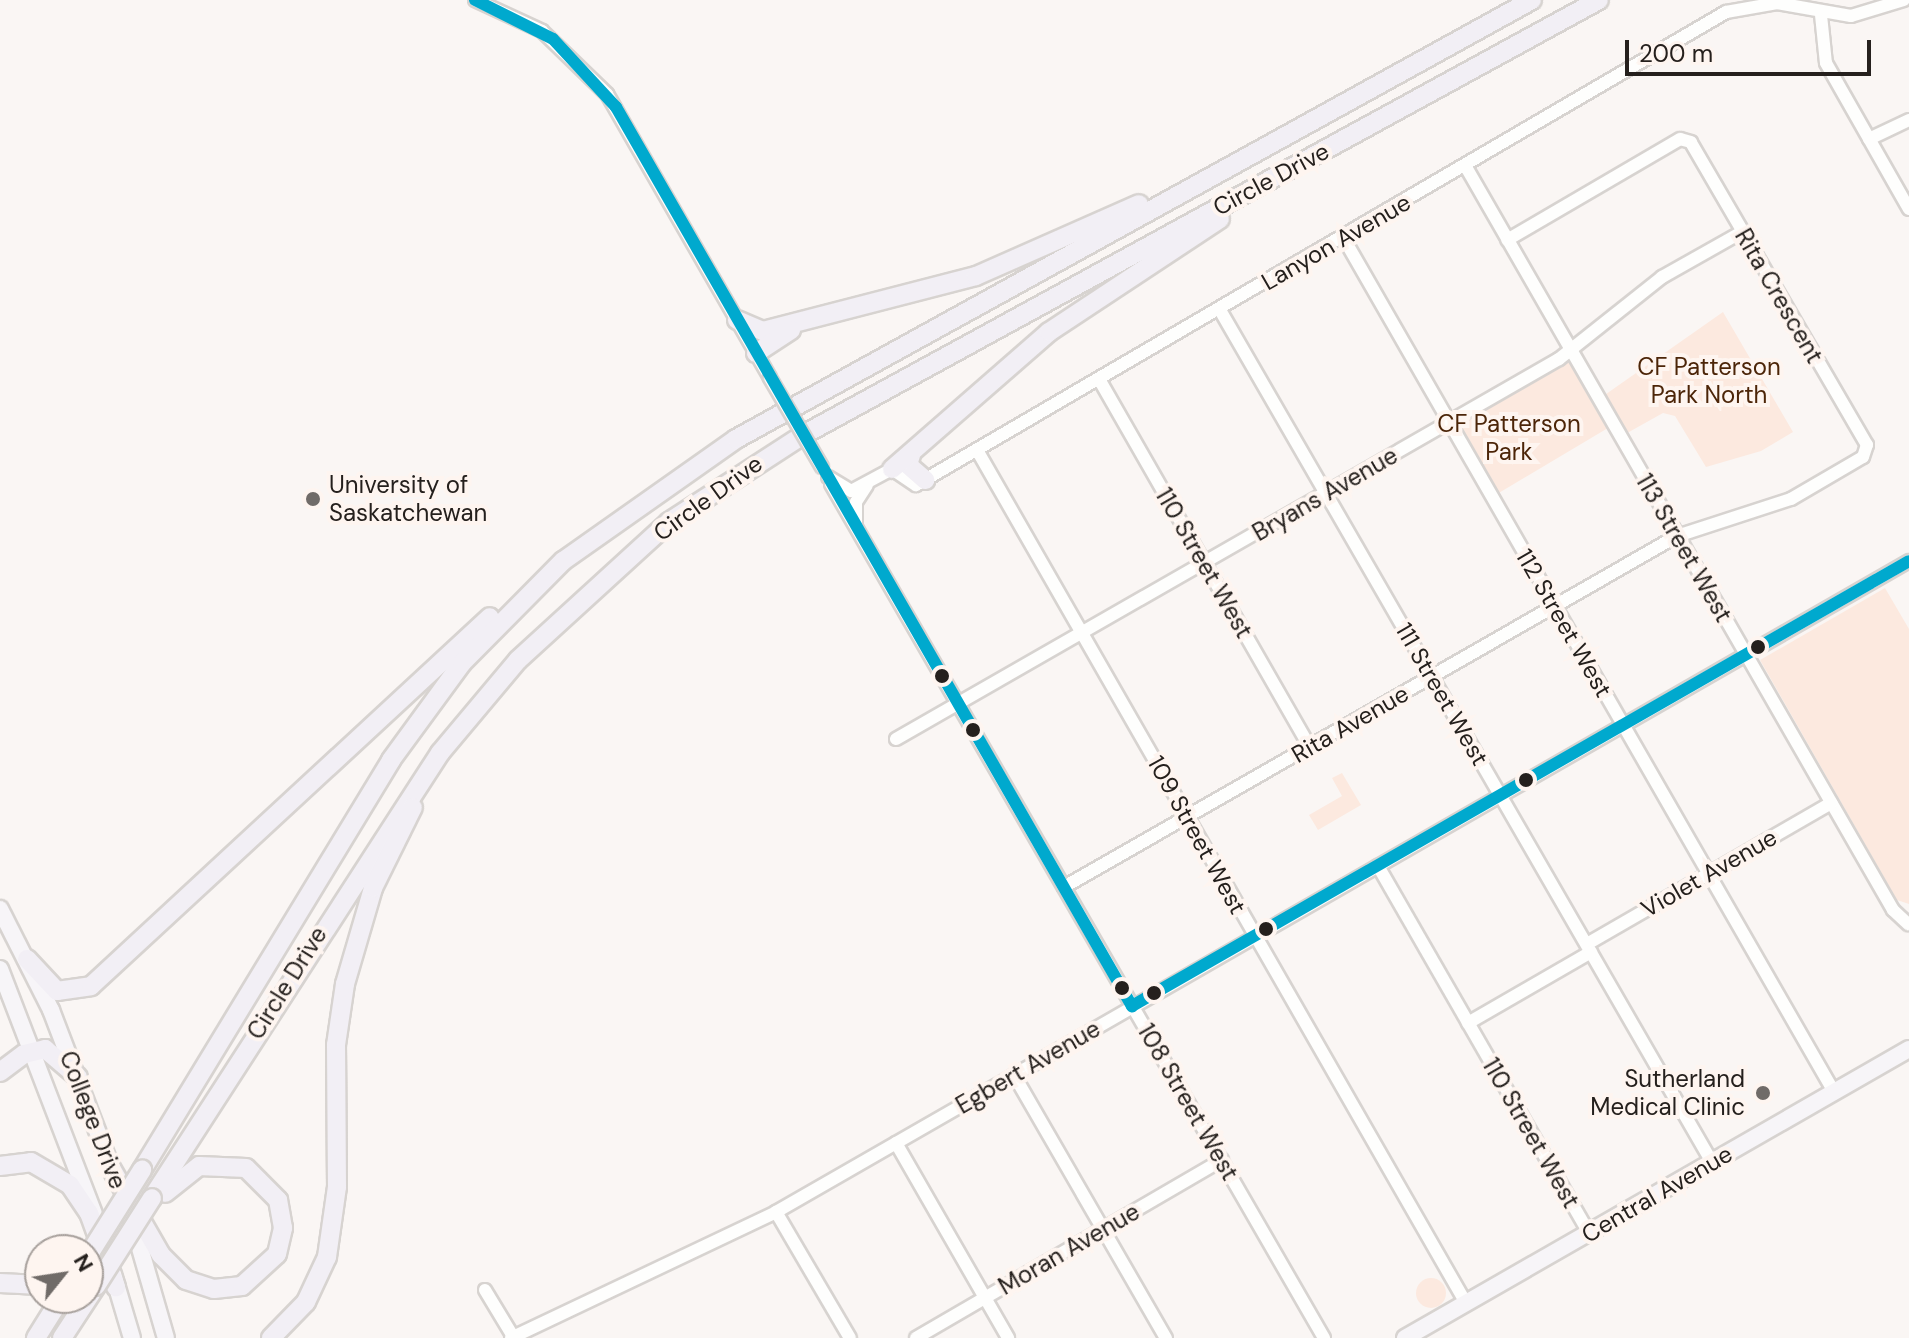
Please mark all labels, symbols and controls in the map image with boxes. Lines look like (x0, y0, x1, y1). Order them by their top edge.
scale bar (1629, 24, 1875, 74)
text: 200 m (1639, 38, 1713, 69)
street label: Circle Drive (1208, 136, 1334, 222)
street label: Lanyon Avenue (1256, 188, 1416, 296)
street label: Rita Crescent (1729, 224, 1829, 368)
park label: CF Patterson Park North (1637, 353, 1781, 409)
park label: CF Patterson Park (1437, 410, 1581, 466)
street label: Bryans Avenue (1247, 441, 1403, 547)
street label: Circle Drive (648, 449, 768, 547)
street label: 113 Street West (1630, 469, 1738, 627)
place label: University of Saskatchewan (329, 471, 487, 527)
street label: 110 Street West (1149, 483, 1259, 643)
marker: University of Saskatchewan (304, 490, 322, 508)
street label: 112 Street West (1510, 544, 1618, 702)
street label: 111 Street West (1390, 618, 1494, 770)
unlabelled marker (1750, 639, 1766, 655)
unlabelled marker (934, 668, 950, 684)
street label: Rita Avenue (1286, 679, 1414, 769)
unlabelled marker (965, 722, 981, 738)
street label: 109 Street West (1142, 751, 1252, 919)
unlabelled marker (1518, 772, 1534, 788)
street label: Violet Avenue (1636, 823, 1782, 923)
street label: Circle Drive (241, 921, 333, 1045)
unlabelled marker (1258, 921, 1274, 937)
unlabelled marker (1114, 980, 1130, 996)
unlabelled marker (1146, 985, 1162, 1001)
street label: Egbert Avenue (951, 1014, 1105, 1120)
street label: 108 Street West (1132, 1019, 1244, 1185)
street label: College Drive (53, 1047, 133, 1193)
street label: 110 Street West (1476, 1053, 1586, 1213)
place label: Sutherland Medical Clinic (1590, 1065, 1745, 1121)
marker: Sutherland Medical Clinic (1752, 1082, 1774, 1104)
street label: Central Avenue (1577, 1139, 1737, 1249)
street label: Moran Avenue (993, 1197, 1145, 1301)
north arrow (24, 1234, 104, 1314)
text: N (67, 1249, 100, 1277)

